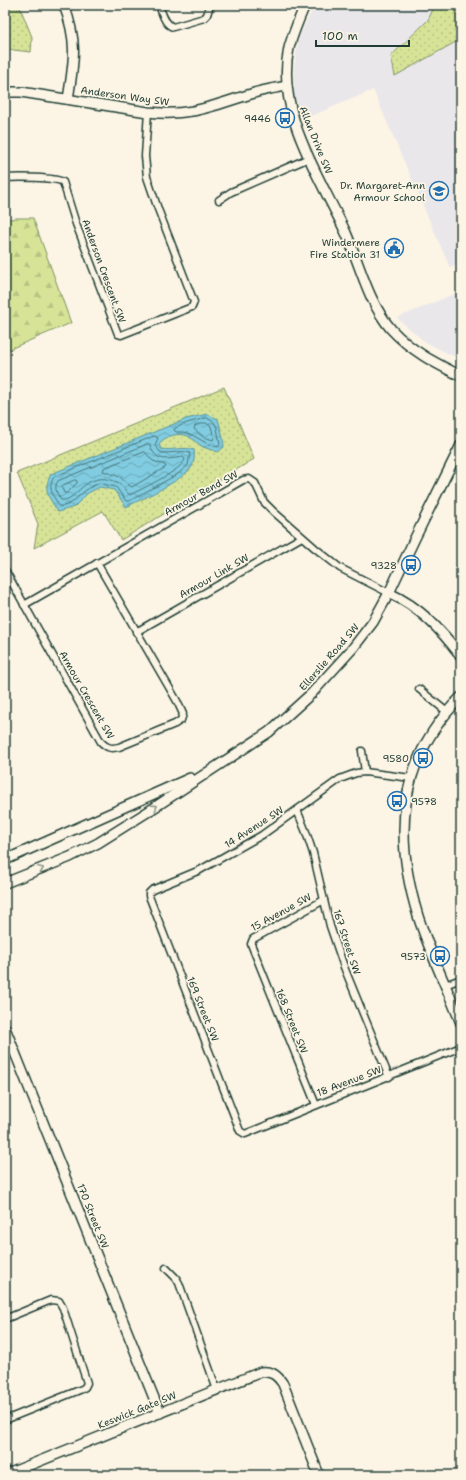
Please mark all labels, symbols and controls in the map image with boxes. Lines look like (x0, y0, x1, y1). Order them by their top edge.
scale bar (316, 22, 409, 48)
text: 100 m (322, 28, 358, 44)
street label: Anderson Way SW (80, 83, 170, 109)
street label: Allan Drive SW (296, 104, 336, 176)
bus stop icon: 9446 (274, 107, 296, 129)
place label: 9446 (244, 112, 271, 125)
place label: Dr. Margaret-Ann Armour School (340, 179, 425, 204)
school or university icon: Dr. Margaret-Ann Armour School (428, 180, 450, 202)
street label: Anderson Crescent SW (79, 217, 129, 325)
place label: Windermere Fire Station 31 (310, 236, 380, 261)
public building icon: Windermere Fire Station 31 (383, 237, 405, 259)
street label: Armour Bend SW (162, 467, 241, 519)
street label: Armour Link SW (177, 551, 252, 601)
bus stop icon: 9328 (400, 554, 422, 576)
place label: 9328 (370, 559, 397, 572)
street label: Ellerslie Road SW (296, 620, 362, 693)
street label: Armour Crescent SW (56, 649, 118, 742)
bus stop icon: 9580 (412, 747, 434, 769)
place label: 9580 (382, 752, 409, 765)
bus stop icon: 9578 (386, 790, 408, 812)
place label: 9578 (411, 795, 437, 808)
street label: 14 Avenue SW (222, 803, 286, 851)
one-way arrow (151, 805, 158, 812)
one-way arrow (38, 865, 45, 873)
street label: 15 Avenue SW (248, 890, 314, 934)
street label: 167 Street SW (330, 908, 364, 977)
bus stop icon: 9573 (429, 945, 451, 967)
place label: 9573 (400, 950, 426, 963)
street label: 169 Street SW (184, 975, 222, 1044)
street label: 168 Street SW (273, 987, 311, 1056)
street label: 18 Avenue SW (315, 1063, 384, 1099)
street label: 170 Street SW (74, 1182, 112, 1251)
street label: Keswick Gate SW (96, 1388, 179, 1432)

